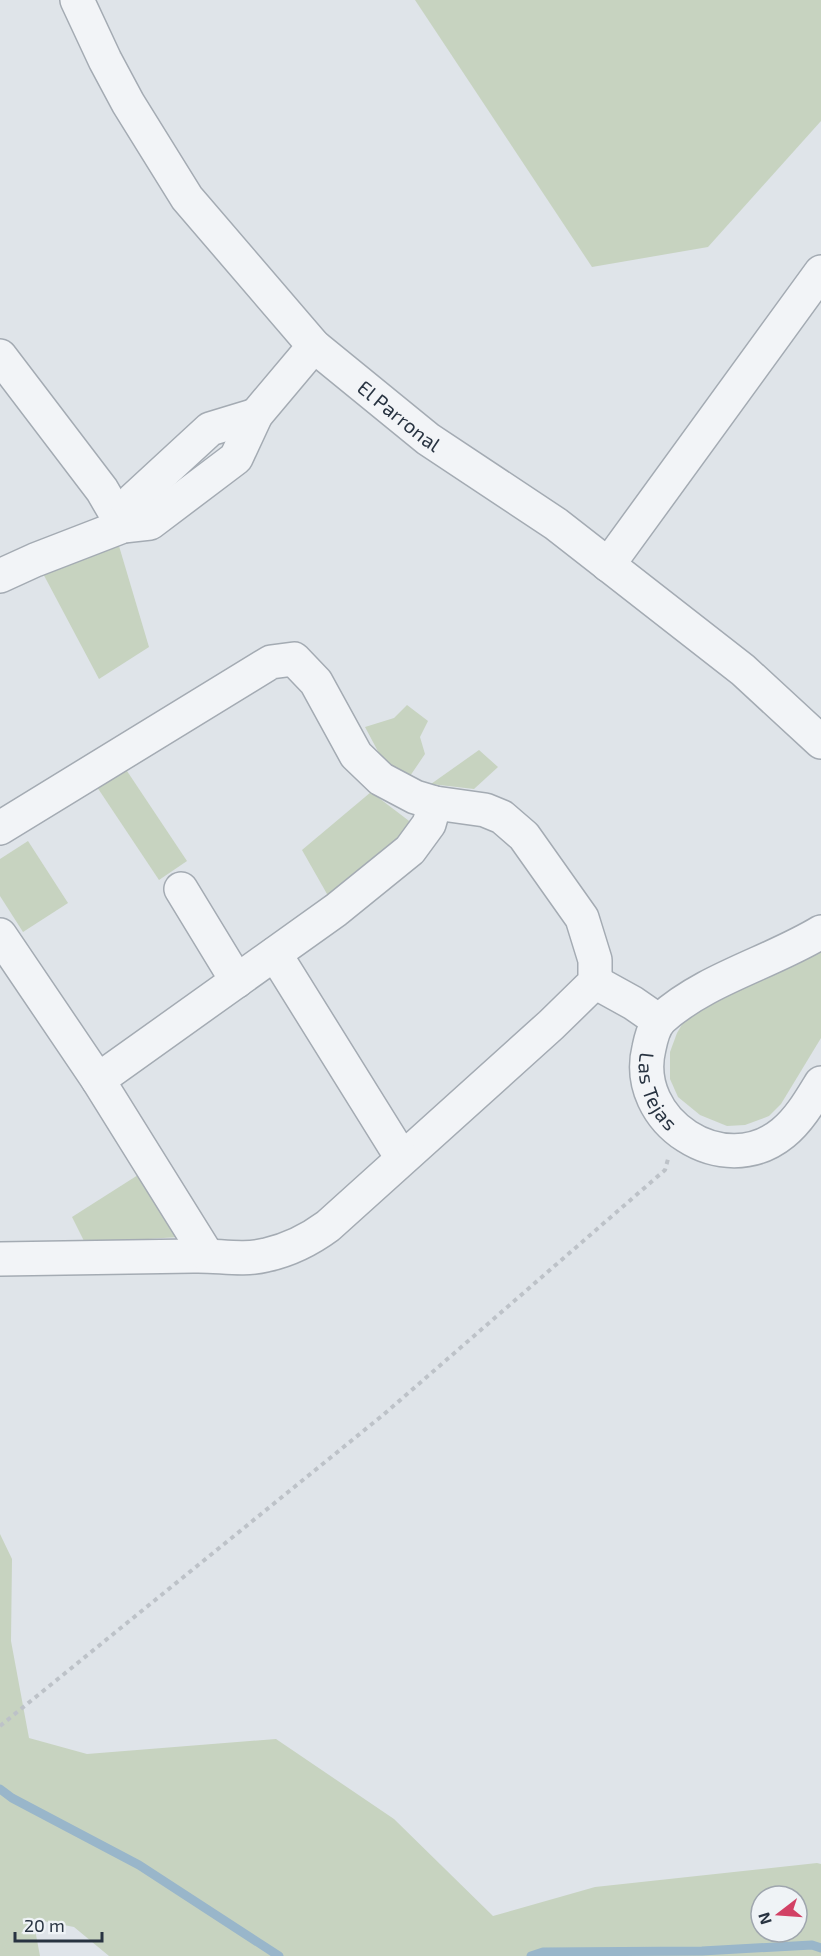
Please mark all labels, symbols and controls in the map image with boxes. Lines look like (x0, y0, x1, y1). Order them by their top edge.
street label: El Parronal (353, 375, 445, 456)
street label: Las Tejas (635, 1051, 683, 1135)
north arrow (749, 1884, 809, 1944)
scale bar (15, 1905, 102, 1943)
text: N (753, 1910, 775, 1927)
text: 20 m (24, 1914, 65, 1936)

